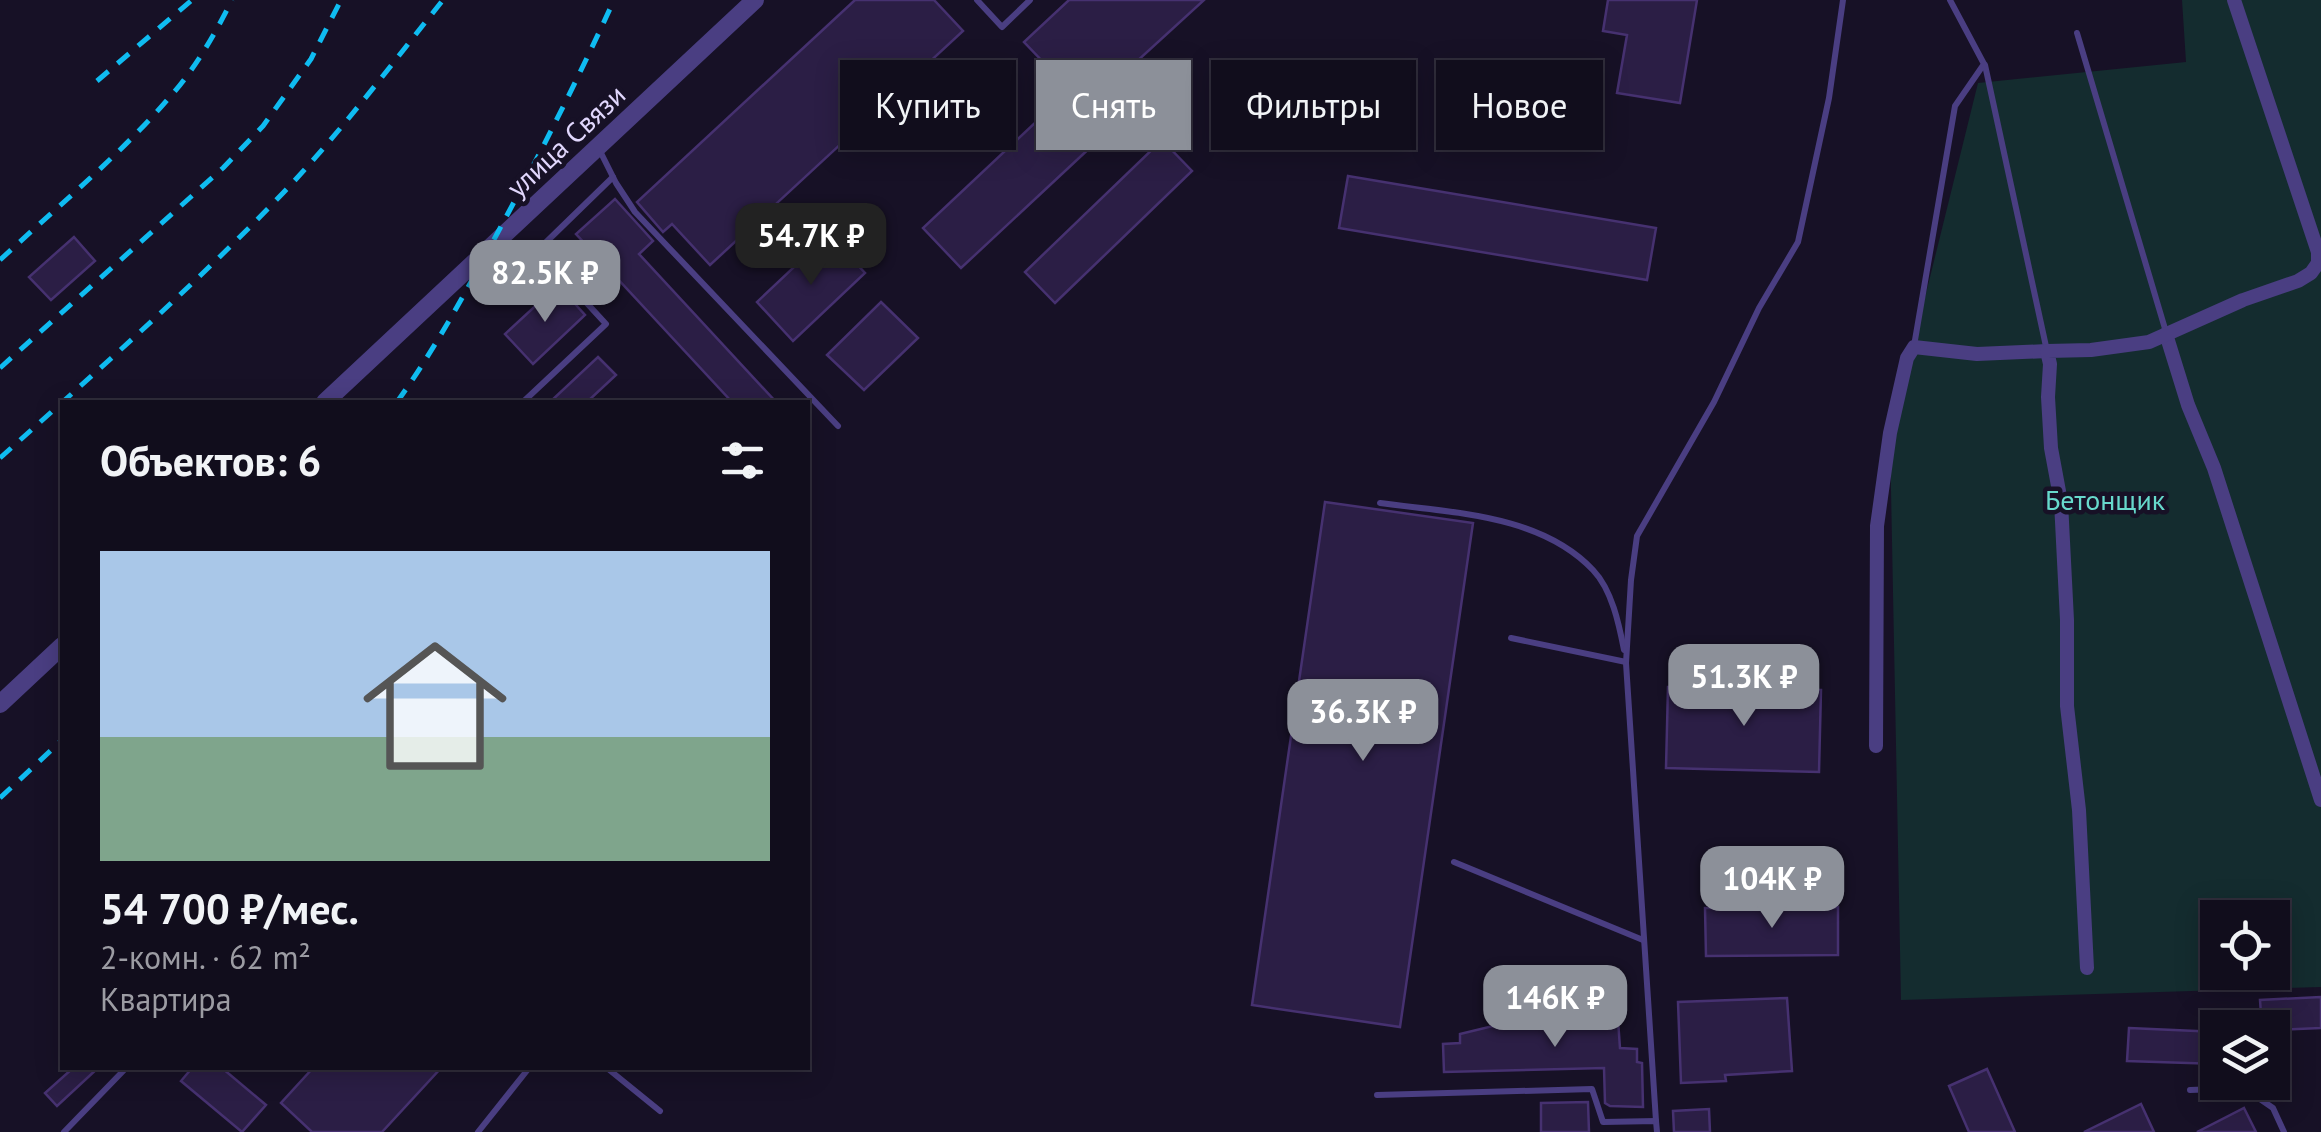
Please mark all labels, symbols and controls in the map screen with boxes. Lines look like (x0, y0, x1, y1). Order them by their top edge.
chip: Купить (840, 60, 1016, 150)
chip: Снять (1036, 60, 1191, 150)
chip: Фильтры (1211, 60, 1416, 150)
chip: Новое (1436, 60, 1603, 150)
street label: улица Связи (498, 76, 633, 205)
pin: 54.7K ₽ (719, 203, 903, 288)
text: 54.7K ₽ (757, 214, 865, 256)
pin: 82.5K ₽ (453, 240, 637, 325)
text: 82.5K ₽ (491, 251, 599, 293)
text: Объектов: 6 (100, 433, 321, 488)
icon: filters (715, 433, 770, 488)
park label: Бетонщик (2045, 481, 2166, 518)
icon: home (345, 616, 525, 796)
pin: 51.3K ₽ (1652, 644, 1836, 729)
text: 51.3K ₽ (1690, 655, 1798, 697)
pin: 36.3K ₽ (1271, 679, 1455, 764)
text: 36.3K ₽ (1309, 690, 1417, 732)
pin: 104K ₽ (1691, 846, 1853, 931)
text: 104K ₽ (1722, 857, 1822, 899)
text: 54 700 ₽/мес. (100, 881, 359, 936)
map controls (2200, 900, 2290, 1100)
button: locate (2200, 900, 2290, 990)
text: 2-комн. · 62 m² (100, 936, 311, 978)
pin: 146K ₽ (1474, 965, 1636, 1050)
text: 146K ₽ (1505, 976, 1605, 1018)
text: Квартира (100, 978, 232, 1020)
button: layers (2200, 1010, 2290, 1100)

